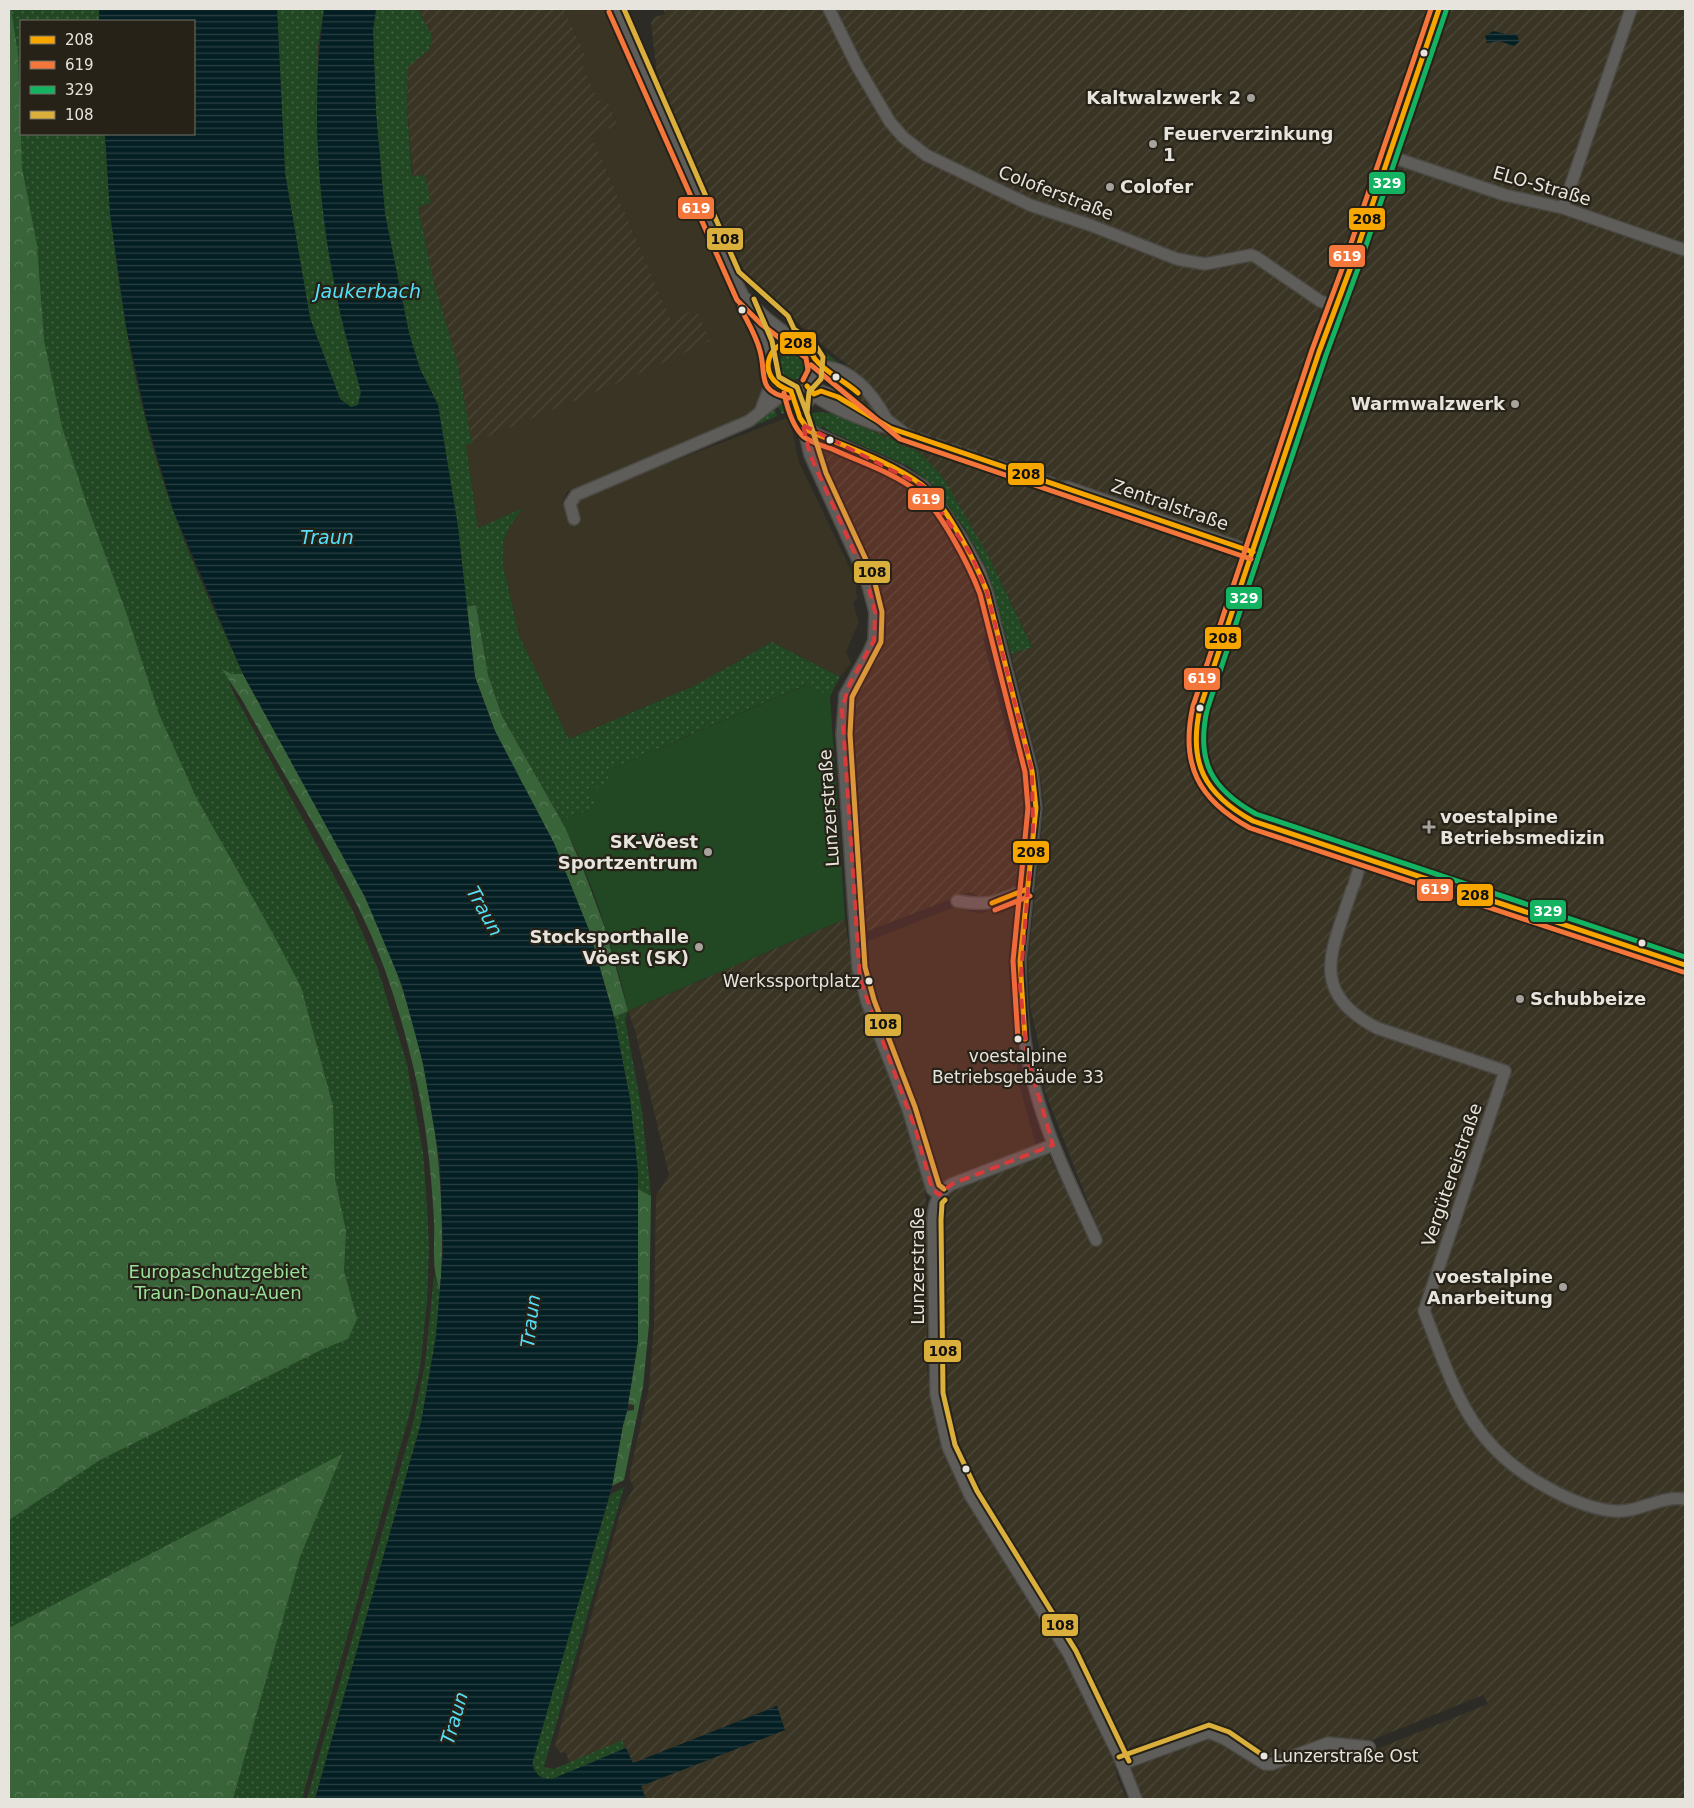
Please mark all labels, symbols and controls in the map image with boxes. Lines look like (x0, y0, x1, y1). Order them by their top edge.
legend (20, 20, 195, 135)
text: 208 (65, 31, 94, 49)
unlabelled marker (1419, 48, 1429, 58)
text: 619 (65, 56, 94, 74)
text: 329 (65, 81, 94, 99)
place label: Kaltwalzwerk 2 (1086, 87, 1241, 108)
marker: Kaltwalzwerk 2 (1245, 92, 1257, 104)
text: 108 (65, 106, 94, 124)
place label: Feuerverzinkung 1 (1163, 123, 1333, 165)
marker: Feuerverzinkung 1 (1147, 138, 1159, 150)
street label: Coloferstraße (996, 161, 1117, 224)
street label: ELO-Straße (1491, 161, 1594, 210)
line badge: 329 (1368, 171, 1406, 195)
text: 329 (1372, 175, 1402, 191)
place label: Colofer (1120, 176, 1193, 197)
marker: Colofer (1104, 181, 1116, 193)
line badge: 619 (677, 196, 715, 220)
text: 619 (681, 200, 711, 216)
line badge: 208 (1348, 207, 1386, 231)
text: 208 (1352, 211, 1382, 227)
line badge: 108 (706, 227, 744, 251)
text: 108 (710, 231, 740, 247)
line badge: 619 (1328, 244, 1366, 268)
text: 619 (1332, 248, 1362, 264)
water label: Jaukerbach (311, 280, 421, 302)
unlabelled marker (737, 305, 747, 315)
line badge: 208 (779, 331, 817, 355)
text: 208 (783, 335, 813, 351)
unlabelled marker (831, 372, 841, 382)
place label: Warmwalzwerk (1351, 393, 1506, 414)
marker: Warmwalzwerk (1509, 398, 1521, 410)
unlabelled marker (825, 435, 835, 445)
line badge: 208 (1007, 462, 1045, 486)
text: 208 (1011, 466, 1041, 482)
street label: Zentralstraße (1109, 475, 1232, 534)
line badge: 619 (907, 487, 945, 511)
text: 619 (911, 491, 941, 507)
water label: Traun (300, 526, 354, 548)
line badge: 108 (853, 560, 891, 584)
text: 108 (857, 564, 887, 580)
line badge: 329 (1225, 586, 1263, 610)
text: 329 (1229, 590, 1259, 606)
line badge: 208 (1204, 626, 1242, 650)
text: 208 (1208, 630, 1238, 646)
line badge: 619 (1183, 667, 1221, 691)
text: 619 (1187, 670, 1217, 686)
unlabelled marker (1195, 703, 1205, 713)
street label: Lunzerstraße (814, 749, 843, 867)
place label: voestalpine Betriebsmedizin (1440, 806, 1605, 848)
marker: voestalpine Betriebsmedizin (1422, 820, 1436, 834)
place label: SK-Vöest Sportzentrum (558, 831, 698, 873)
line badge: 208 (1012, 840, 1050, 864)
text: 208 (1016, 844, 1046, 860)
marker: SK-Vöest Sportzentrum (702, 846, 714, 858)
line badge: 619 (1416, 878, 1454, 902)
text: 619 (1420, 881, 1450, 897)
water label: Traun (462, 882, 508, 940)
line badge: 208 (1456, 883, 1494, 907)
text: 208 (1460, 887, 1490, 903)
line badge: 329 (1529, 899, 1567, 923)
text: 329 (1533, 903, 1563, 919)
place label: Stocksporthalle Vöest (SK) (529, 926, 689, 968)
unlabelled marker (1637, 938, 1647, 948)
marker: Stocksporthalle Vöest (SK) (693, 941, 705, 953)
place label: Werkssportplatz (723, 971, 860, 991)
marker: Werkssportplatz (864, 976, 874, 986)
place label: Schubbeize (1530, 988, 1646, 1009)
marker: Schubbeize (1514, 993, 1526, 1005)
line badge: 108 (864, 1013, 902, 1037)
text: 108 (868, 1016, 898, 1032)
marker: voestalpine Betriebsgebäude 33 (1013, 1034, 1023, 1044)
place label: voestalpine Betriebsgebäude 33 (932, 1046, 1104, 1087)
street label: Vergütereistraße (1417, 1100, 1486, 1249)
street label: Lunzerstraße (907, 1207, 928, 1325)
park label: Europaschutzgebiet Traun-Donau-Auen (129, 1261, 307, 1303)
place label: voestalpine Anarbeitung (1427, 1266, 1553, 1308)
marker: voestalpine Anarbeitung (1557, 1281, 1569, 1293)
water label: Traun (516, 1293, 544, 1349)
line badge: 108 (923, 1339, 962, 1363)
text: 108 (928, 1343, 958, 1359)
unlabelled marker (961, 1464, 971, 1474)
line badge: 108 (1041, 1613, 1079, 1637)
text: 108 (1045, 1617, 1075, 1633)
water label: Traun (436, 1689, 472, 1747)
place label: Lunzerstraße Ost (1273, 1746, 1419, 1766)
marker: Lunzerstraße Ost (1259, 1751, 1269, 1761)

